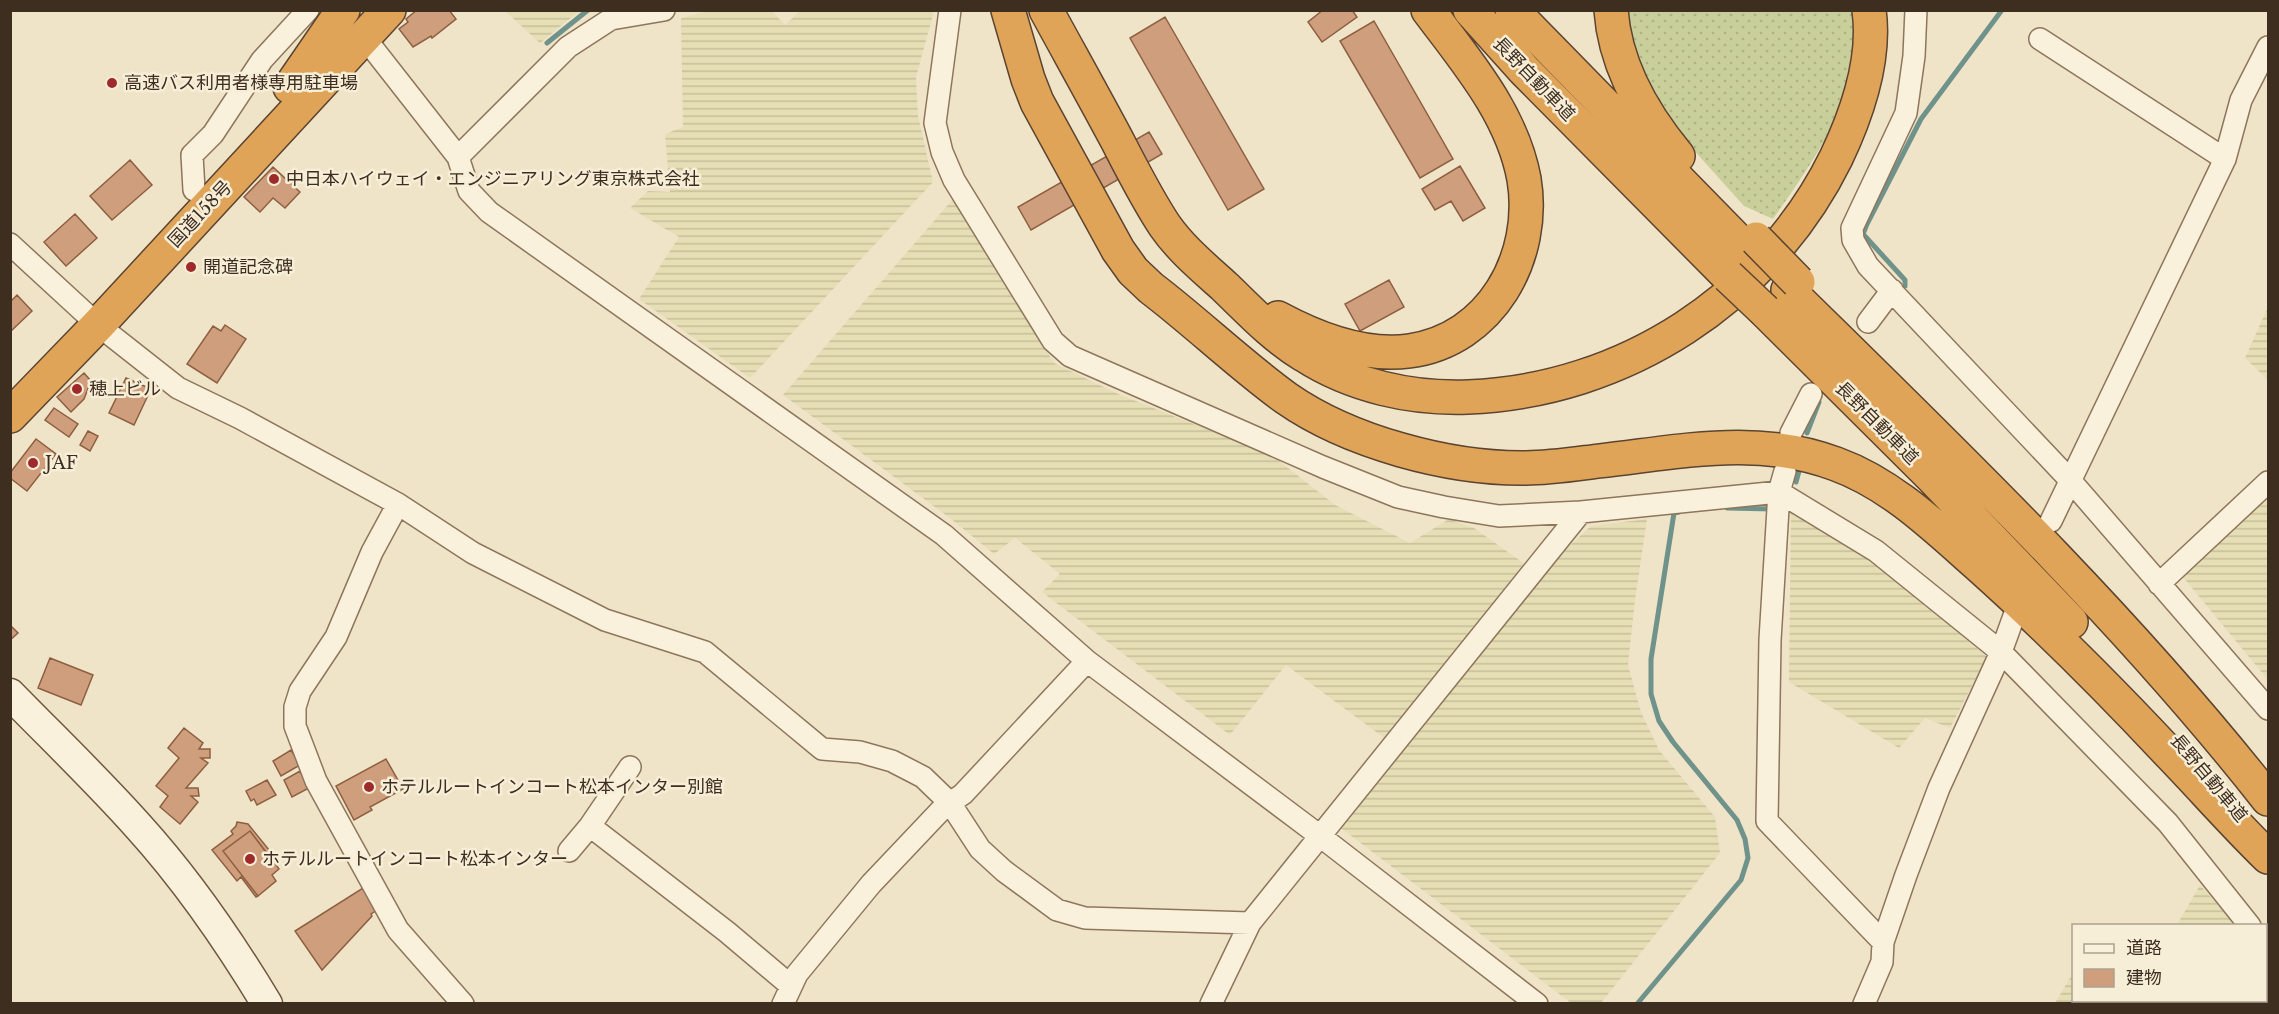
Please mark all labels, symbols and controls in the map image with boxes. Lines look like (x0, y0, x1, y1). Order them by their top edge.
street label: 長野自動車道 (1489, 33, 1579, 125)
place label: 高速バス利用者様専用駐車場 (124, 72, 358, 94)
marker: 高速バス利用者様専用駐車場 (105, 76, 119, 90)
place label: 中日本ハイウェイ・エンジニアリング東京株式会社 (286, 168, 700, 190)
marker: 中日本ハイウェイ・エンジニアリング東京株式会社 (267, 172, 281, 186)
street label: 国道158号 (164, 176, 236, 252)
place label: 開道記念碑 (203, 256, 293, 278)
marker: 開道記念碑 (184, 260, 198, 274)
street label: 長野自動車道 (1831, 377, 1923, 469)
place label: 穂上ビル (89, 378, 161, 400)
marker: 穂上ビル (70, 382, 84, 396)
place label: JAF (43, 452, 78, 474)
marker: JAF (26, 456, 40, 470)
street label: 長野自動車道 (2166, 730, 2252, 826)
place label: ホテルルートインコート松本インター別館 (381, 776, 723, 798)
marker: ホテルルートインコート松本インター別館 (362, 780, 376, 794)
place label: ホテルルートインコート松本インター (262, 848, 568, 870)
marker: ホテルルートインコート松本インター (243, 852, 257, 866)
legend (2072, 924, 2267, 1002)
text: 道路 (2126, 937, 2162, 959)
text: 建物 (2126, 967, 2162, 989)

